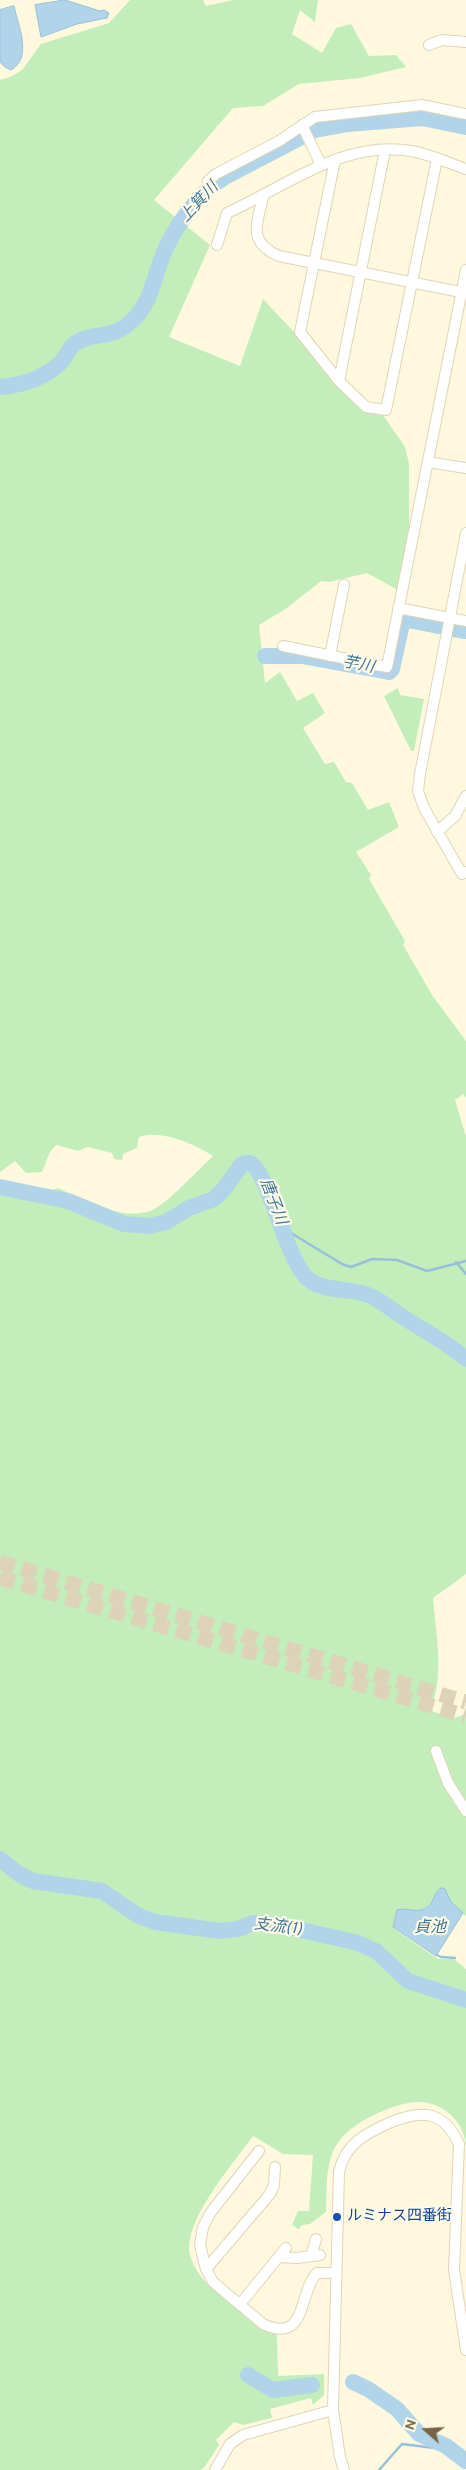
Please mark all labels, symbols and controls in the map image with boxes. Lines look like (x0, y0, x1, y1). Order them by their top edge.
water label: 上箕川 (177, 179, 223, 227)
water label: 芋川 (340, 654, 376, 678)
water label: 唐子川 (254, 1176, 290, 1228)
water label: 支流(1) (253, 1916, 303, 1940)
water label: 貞池 (414, 1919, 446, 1939)
place label: ルミナス四番街 (347, 2208, 452, 2226)
marker: ルミナス四番街 (331, 2211, 343, 2223)
north arrow (401, 2405, 451, 2455)
text: N (402, 2417, 421, 2432)

